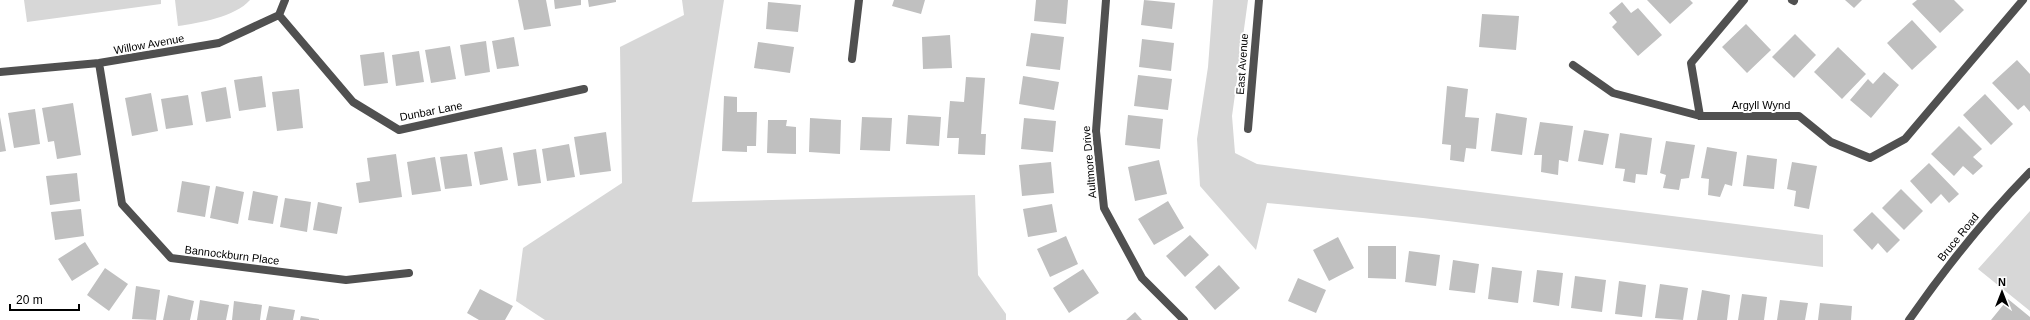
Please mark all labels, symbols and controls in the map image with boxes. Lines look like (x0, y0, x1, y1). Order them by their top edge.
street label: Willow Avenue (113, 32, 185, 56)
street label: East Avenue (1234, 33, 1250, 95)
street label: Dunbar Lane (399, 99, 463, 123)
street label: Argyll Wynd (1732, 99, 1790, 111)
street label: Aultmore Drive (1080, 125, 1098, 199)
street label: Bruce Road (1935, 211, 1981, 263)
street label: Bannockburn Place (184, 243, 280, 267)
north arrow (1982, 272, 2022, 312)
text: N (1998, 276, 2006, 288)
scale bar (10, 286, 79, 312)
text: 20 m (16, 293, 43, 307)

